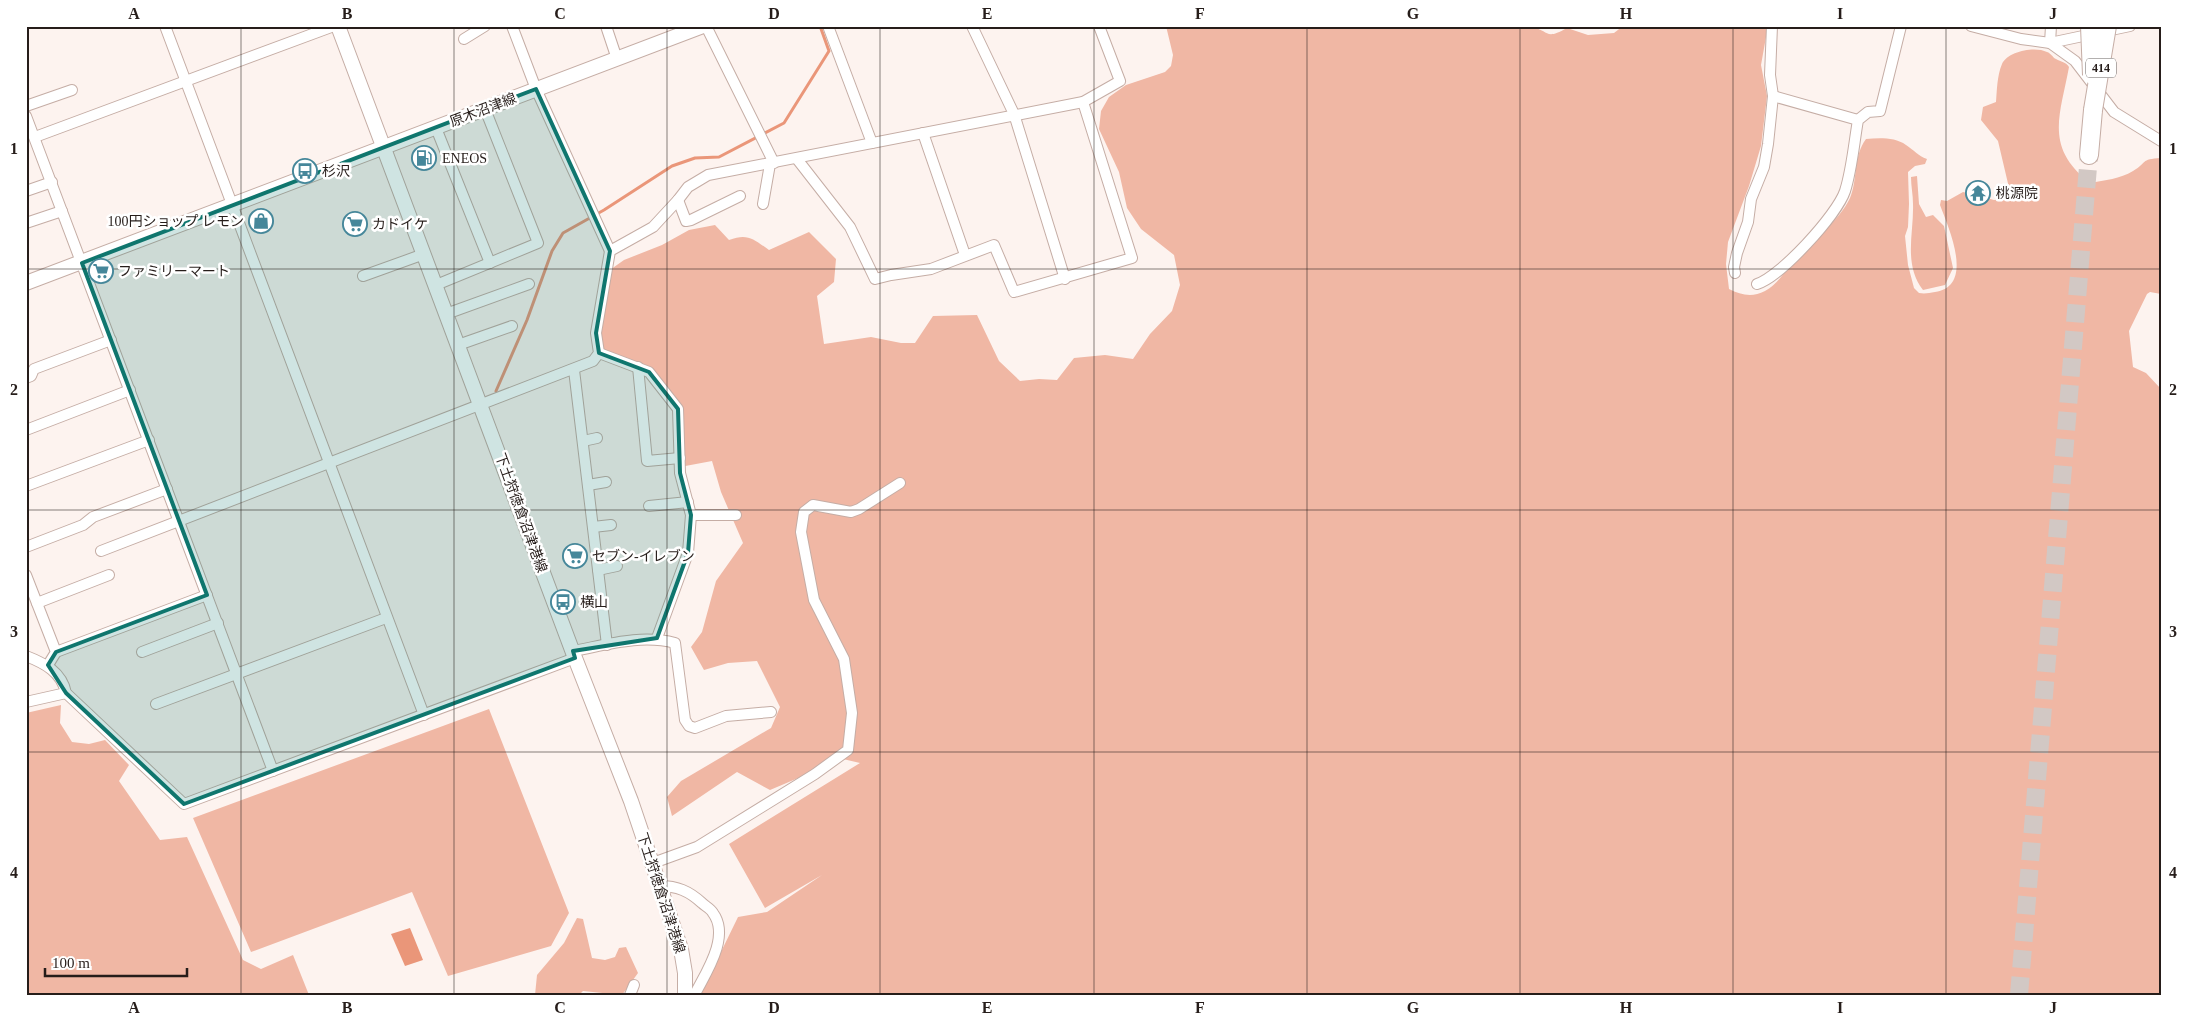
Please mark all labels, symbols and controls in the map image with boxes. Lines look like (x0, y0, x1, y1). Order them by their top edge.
text: A (128, 5, 140, 22)
text: B (342, 5, 353, 22)
text: C (554, 5, 566, 22)
text: D (768, 5, 780, 22)
text: E (982, 5, 992, 22)
text: F (1195, 5, 1205, 22)
text: G (1407, 5, 1420, 22)
text: H (1620, 5, 1633, 22)
text: I (1837, 5, 1843, 22)
text: J (2049, 5, 2057, 22)
road number: 414 (2086, 58, 2116, 78)
street label: 原木沼津線 (448, 90, 518, 130)
text: 1 (10, 140, 18, 157)
text: 1 (2169, 140, 2177, 157)
fuel station icon: ENEOS (411, 145, 437, 171)
place label: ENEOS (442, 151, 487, 166)
bus stop icon: 杉沢 (292, 158, 318, 184)
place label: 杉沢 (322, 164, 350, 179)
temple icon: 桃源院 (1965, 180, 1991, 206)
place label: 桃源院 (1996, 186, 2038, 201)
shop icon: 100円ショップ レモン (248, 208, 274, 234)
supermarket icon: カドイケ (342, 211, 368, 237)
place label: 100円ショップ レモン (108, 214, 244, 229)
place label: カドイケ (372, 217, 428, 232)
supermarket icon: ファミリーマート (88, 258, 114, 284)
place label: ファミリーマート (118, 264, 230, 279)
text: 2 (10, 381, 18, 398)
text: 2 (2169, 381, 2177, 398)
street label: 下土狩徳倉沼津港線 (492, 451, 550, 575)
supermarket icon: セブン-イレブン (562, 543, 588, 569)
place label: セブン-イレブン (592, 548, 695, 564)
bus stop icon: 横山 (550, 589, 576, 615)
place label: 横山 (580, 595, 608, 610)
text: 3 (10, 623, 18, 640)
text: 3 (2169, 623, 2177, 640)
street label: 下土狩徳倉沼津港線 (634, 831, 688, 955)
text: 4 (10, 864, 18, 881)
text: 4 (2169, 864, 2177, 881)
scale bar (45, 946, 188, 978)
text: 100 m (52, 955, 90, 971)
text: A (128, 999, 140, 1016)
text: B (342, 999, 353, 1016)
text: C (554, 999, 566, 1016)
text: D (768, 999, 780, 1016)
text: E (982, 999, 992, 1016)
text: F (1195, 999, 1205, 1016)
text: G (1407, 999, 1420, 1016)
text: H (1620, 999, 1633, 1016)
text: I (1837, 999, 1843, 1016)
text: J (2049, 999, 2057, 1016)

